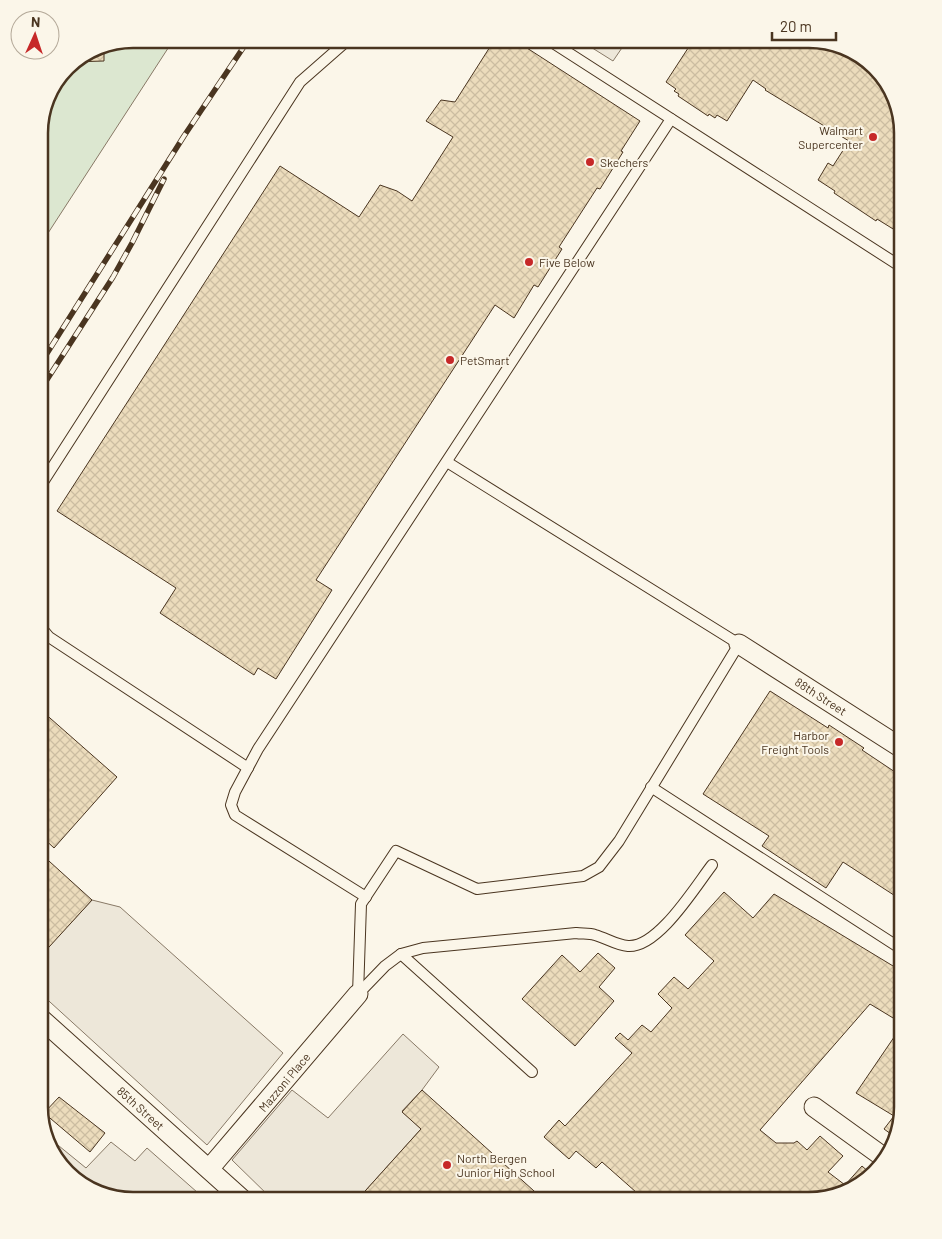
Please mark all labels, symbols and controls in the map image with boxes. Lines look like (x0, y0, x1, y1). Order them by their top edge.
north arrow (10, 10, 60, 60)
scale bar (772, 10, 836, 42)
text: N (31, 13, 41, 30)
text: 20 m (780, 17, 812, 35)
place label: Walmart Supercenter (798, 123, 864, 151)
marker: Walmart Supercenter (867, 131, 879, 143)
place label: Skechers (600, 155, 649, 169)
marker: Skechers (584, 156, 596, 168)
place label: Five Below (539, 255, 595, 269)
marker: Five Below (523, 256, 535, 268)
place label: PetSmart (460, 353, 510, 367)
marker: PetSmart (444, 354, 456, 366)
street label: 88th Street (793, 674, 849, 718)
place label: Harbor Freight Tools (761, 728, 830, 756)
marker: Harbor Freight Tools (833, 736, 845, 748)
street label: Mazzoni Place (255, 1050, 313, 1114)
street label: 85th Street (115, 1083, 167, 1133)
place label: North Bergen Junior High School (457, 1151, 555, 1179)
marker: North Bergen Junior High School (441, 1159, 453, 1171)

